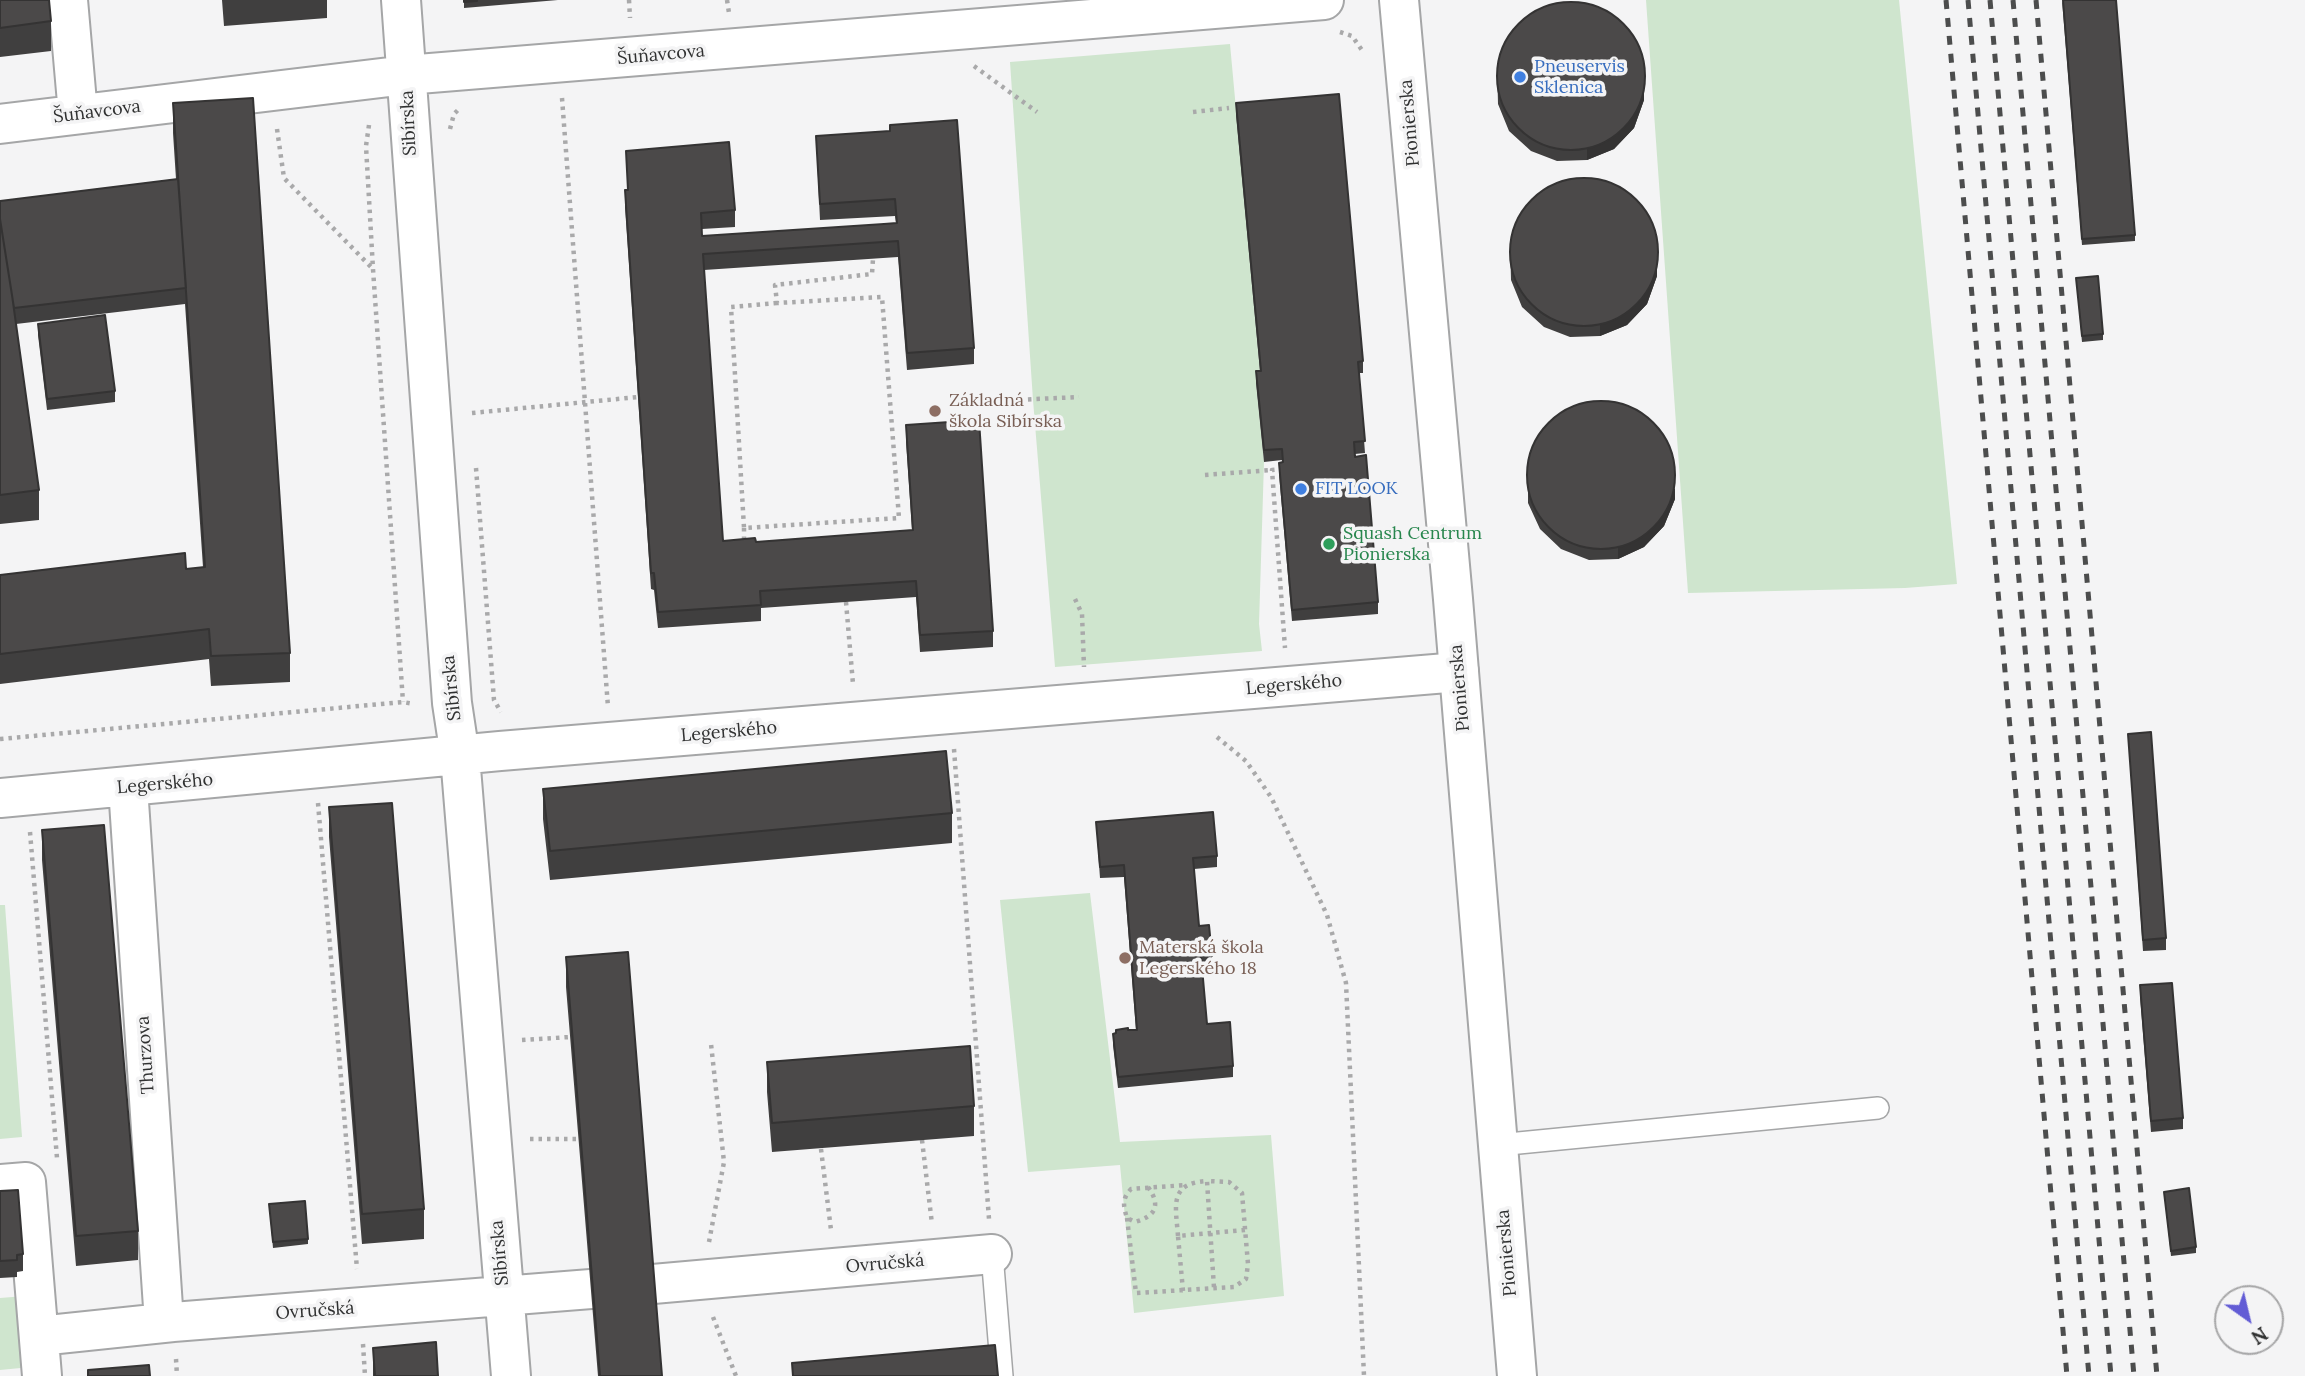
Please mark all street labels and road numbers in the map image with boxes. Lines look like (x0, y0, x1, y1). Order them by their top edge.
street label: Šuňavcova (616, 40, 706, 70)
street label: Pionierska (1395, 79, 1425, 167)
street label: Sibírska (396, 90, 422, 156)
street label: Šuňavcova (52, 96, 142, 128)
street label: Pionierska (1445, 644, 1475, 732)
street label: Sibírska (438, 654, 466, 722)
street label: Legerského (1245, 670, 1343, 700)
street label: Legerského (680, 717, 778, 747)
street label: Legerského (116, 769, 214, 799)
street label: Thurzova (132, 1015, 160, 1095)
street label: Pionierska (1492, 1209, 1522, 1297)
street label: Sibírska (486, 1219, 514, 1287)
street label: Ovručská (845, 1250, 925, 1278)
street label: Ovručská (275, 1297, 355, 1325)

